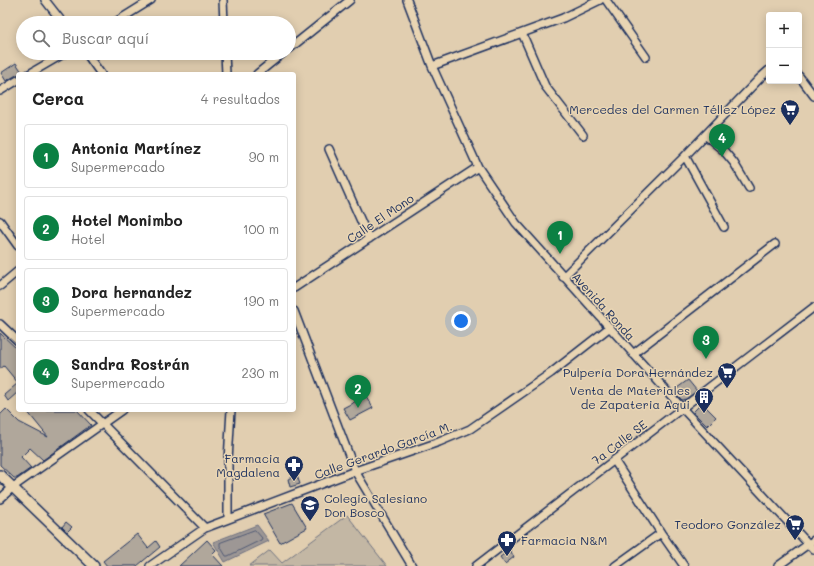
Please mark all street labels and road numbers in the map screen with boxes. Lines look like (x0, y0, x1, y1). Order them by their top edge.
street label: Calle El Mono (343, 190, 417, 246)
street label: Avenida Ronda (569, 268, 639, 344)
street label: 7a Calle SE (588, 416, 650, 468)
street label: Calle Gerardo García M. (312, 418, 454, 482)

